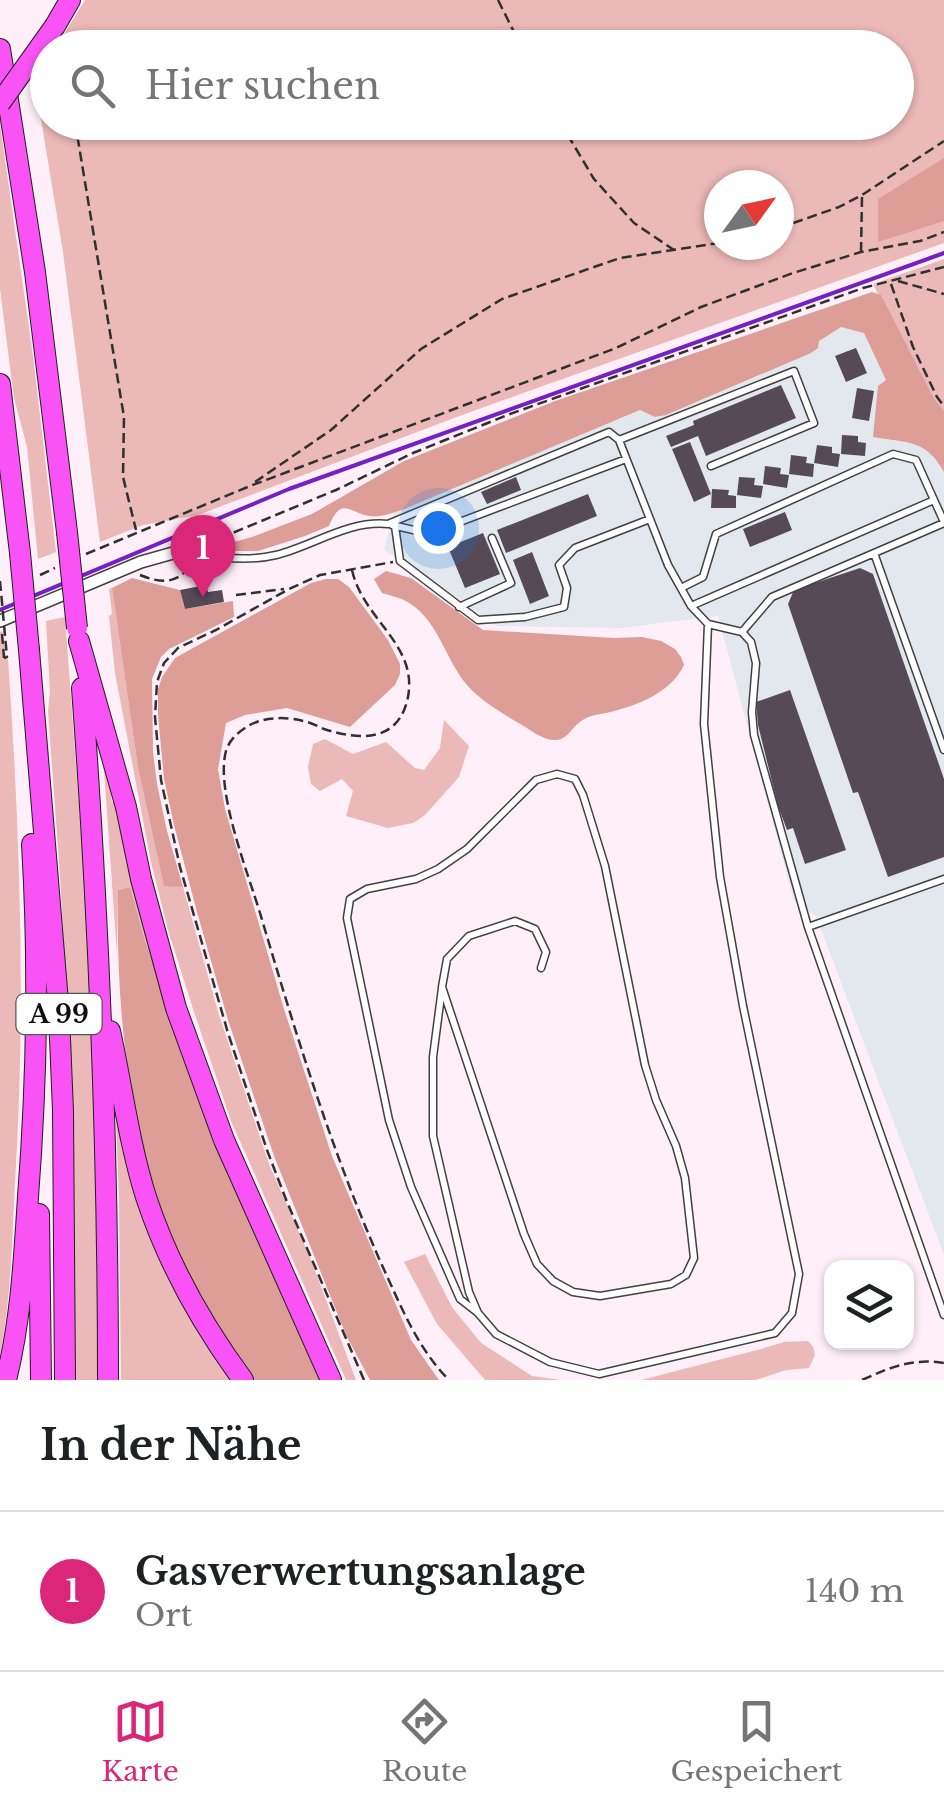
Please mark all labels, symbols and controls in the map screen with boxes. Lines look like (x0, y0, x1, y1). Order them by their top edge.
search box (30, 30, 914, 140)
icon: search (65, 58, 120, 113)
text: Hier suchen (145, 62, 380, 109)
north arrow (704, 170, 794, 260)
your location (413, 503, 464, 554)
pin: 1 (170, 514, 236, 597)
road number: A 99 (17, 994, 102, 1034)
map controls (824, 1260, 914, 1350)
button: layers (824, 1260, 914, 1350)
text: In der Nähe (40, 1419, 302, 1471)
text: Gasverwertungsanlage (135, 1548, 586, 1595)
text: 1 (66, 1571, 79, 1611)
text: 140 m (805, 1571, 904, 1611)
text: Ort (135, 1595, 193, 1635)
tab: Karte (102, 1694, 179, 1789)
tab: Route (382, 1694, 467, 1789)
tab: Gespeichert (670, 1694, 842, 1789)

